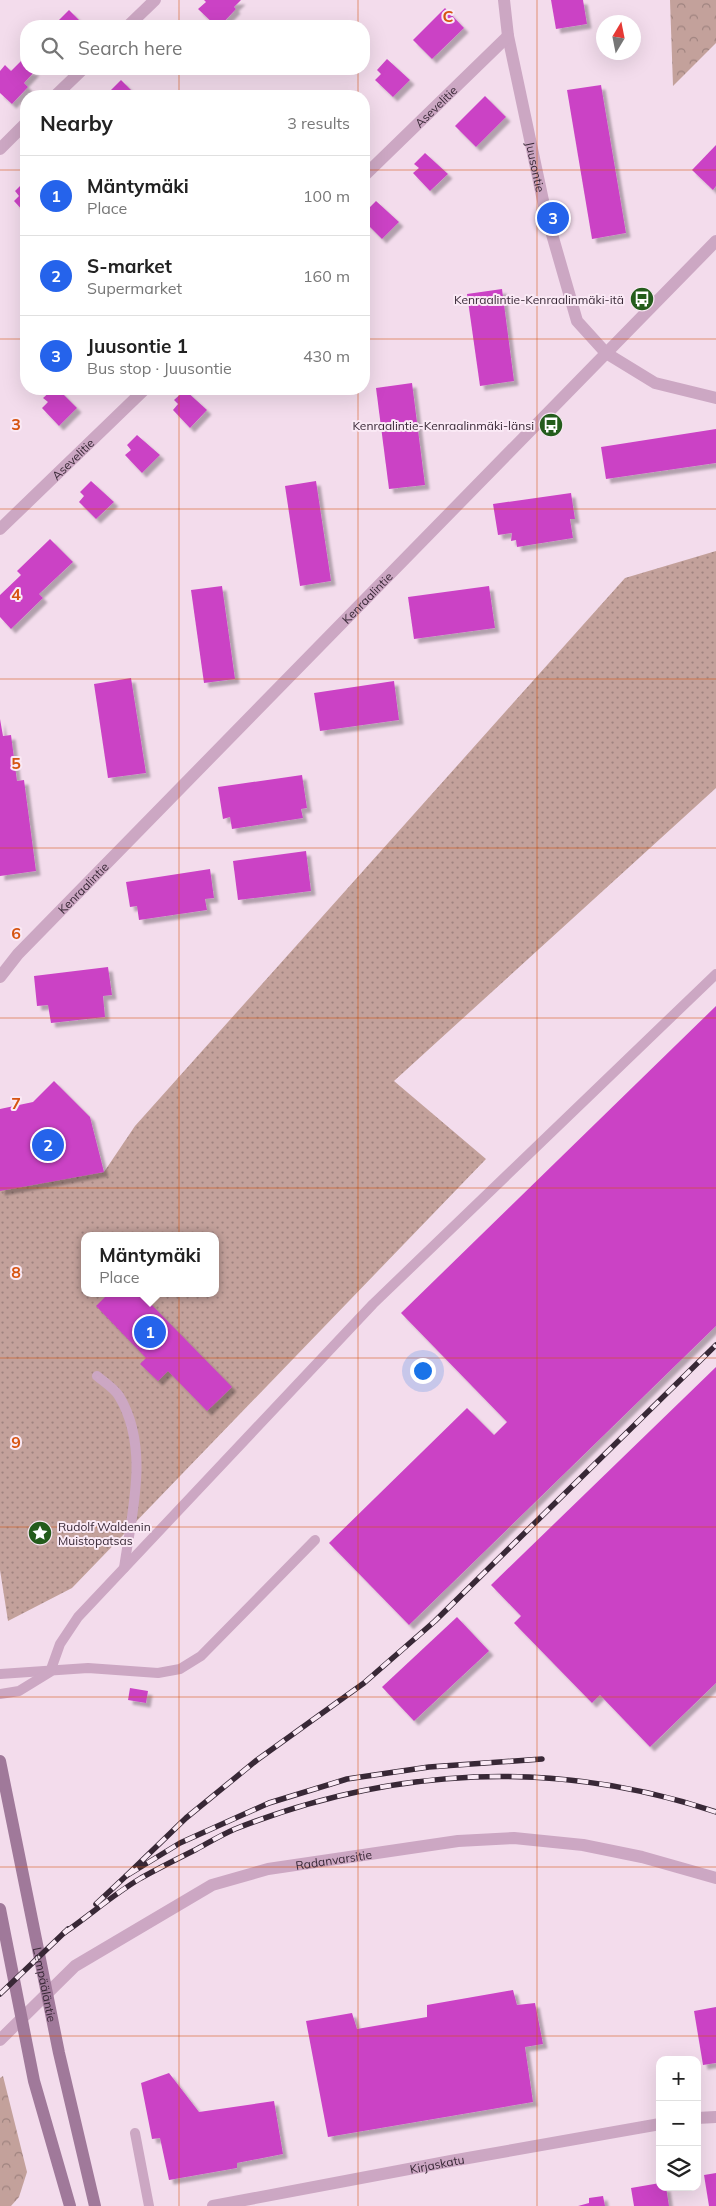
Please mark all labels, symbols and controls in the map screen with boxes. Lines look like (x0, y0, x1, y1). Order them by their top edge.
text: C (443, 6, 454, 26)
north arrow (596, 15, 641, 60)
search box (20, 20, 370, 75)
icon: search (38, 34, 66, 62)
text: Search here (78, 36, 182, 60)
street label: Asevelitie (411, 82, 460, 130)
text: Nearby (40, 110, 113, 136)
text: 3 results (287, 113, 350, 133)
street label: Juusontie (523, 140, 548, 193)
text: Mäntymäki (87, 174, 189, 198)
text: 1 (51, 186, 61, 206)
text: 100 m (303, 186, 350, 206)
text: Place (87, 198, 127, 218)
pin: 3 (537, 199, 569, 237)
text: S-market (87, 254, 172, 278)
text: 2 (51, 266, 61, 286)
text: 160 m (303, 266, 350, 286)
text: Supermarket (87, 278, 182, 298)
bus stop icon: Kenraalintie-Kenraalinmäki-itä (629, 286, 655, 312)
place label: Kenraalintie-Kenraalinmäki-itä (454, 292, 624, 307)
text: Juusontie 1 (87, 334, 188, 358)
text: 3 (51, 346, 61, 366)
text: 430 m (303, 346, 350, 366)
text: Bus stop · Juusontie (87, 358, 232, 378)
bus stop icon: Kenraalintie-Kenraalinmäki-länsi (538, 412, 564, 438)
text: 3 (11, 414, 21, 434)
place label: Kenraalintie-Kenraalinmäki-länsi (352, 418, 534, 433)
street label: Asevelitie (48, 435, 97, 483)
street label: Kenraalintie (338, 569, 395, 626)
text: 4 (11, 584, 21, 604)
text: 5 (11, 753, 21, 773)
street label: Kenraalintie (54, 859, 111, 917)
text: 6 (11, 923, 21, 943)
text: 7 (11, 1093, 21, 1113)
pin: 2 (32, 1126, 64, 1164)
popup (81, 1232, 219, 1297)
text: Mäntymäki (99, 1243, 201, 1267)
text: 8 (11, 1262, 21, 1282)
text: Place (99, 1267, 139, 1287)
pin: 1 (134, 1313, 166, 1351)
your location (410, 1358, 436, 1384)
text: 9 (11, 1432, 21, 1452)
place label: Rudolf Waldenin Muistopatsas (58, 1519, 151, 1548)
place icon: Rudolf Waldenin Muistopatsas (27, 1520, 53, 1546)
street label: Radanvarsitie (294, 1846, 373, 1872)
street label: Lempääläntie (30, 1946, 60, 2023)
map controls (656, 2056, 701, 2191)
button: + (656, 2056, 701, 2101)
button: − (656, 2101, 701, 2146)
button: layers (656, 2146, 701, 2191)
street label: Kirjaskatu (408, 2151, 466, 2176)

